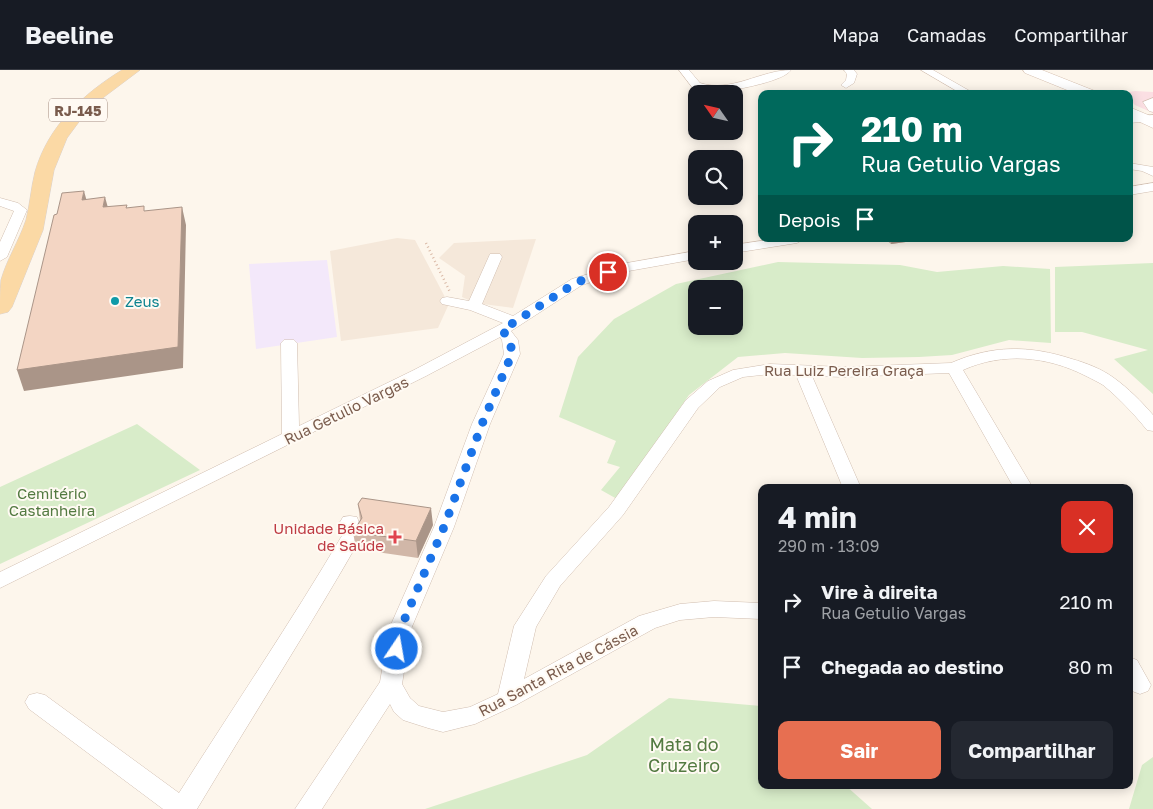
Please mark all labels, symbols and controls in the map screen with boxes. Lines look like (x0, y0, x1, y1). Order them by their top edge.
text: Beeline (25, 20, 114, 49)
text: Mapa (832, 24, 879, 46)
text: Camadas (907, 24, 986, 46)
text: Compartilhar (1014, 24, 1128, 46)
north arrow (688, 85, 742, 140)
map controls (688, 85, 743, 335)
road number: RJ-145 (49, 98, 107, 122)
text: 210 m (861, 108, 963, 150)
icon: right (778, 110, 843, 175)
button: search (688, 150, 743, 205)
text: Rua Getulio Vargas (861, 150, 1061, 177)
icon: arrive (851, 205, 879, 233)
text: Depois (778, 208, 841, 231)
button: + (688, 215, 743, 270)
pin (587, 251, 629, 293)
icon: arrive (594, 258, 622, 286)
button: − (688, 280, 743, 335)
place label: Zeus (125, 292, 159, 310)
marker: Zeus (109, 295, 121, 307)
street label: Rua Luiz Pereira Graça (764, 361, 924, 379)
street label: Rua Getulio Vargas (281, 372, 411, 448)
park label: Cemitério Castanheira (9, 484, 95, 519)
text: 4 min (778, 499, 857, 535)
button: close (1061, 501, 1113, 553)
place label: Unidade Básica de Saúde (273, 519, 384, 554)
marker: Unidade Básica de Saúde (388, 530, 402, 544)
text: 290 m · 13:09 (778, 536, 879, 556)
text: Vire à direita (821, 580, 938, 603)
icon: right (778, 588, 806, 616)
text: 210 m (1059, 590, 1113, 613)
text: Rua Getulio Vargas (821, 603, 966, 623)
street label: Rua Santa Rita de Cássia (475, 620, 641, 720)
position arrow (370, 622, 422, 674)
icon: arrive (778, 653, 806, 681)
text: Chegada ao destino (821, 655, 1004, 678)
text: 80 m (1068, 655, 1113, 678)
button: Sair (778, 721, 941, 779)
button: Compartilhar (951, 721, 1113, 779)
park label: Mata do Cruzeiro (648, 733, 720, 776)

